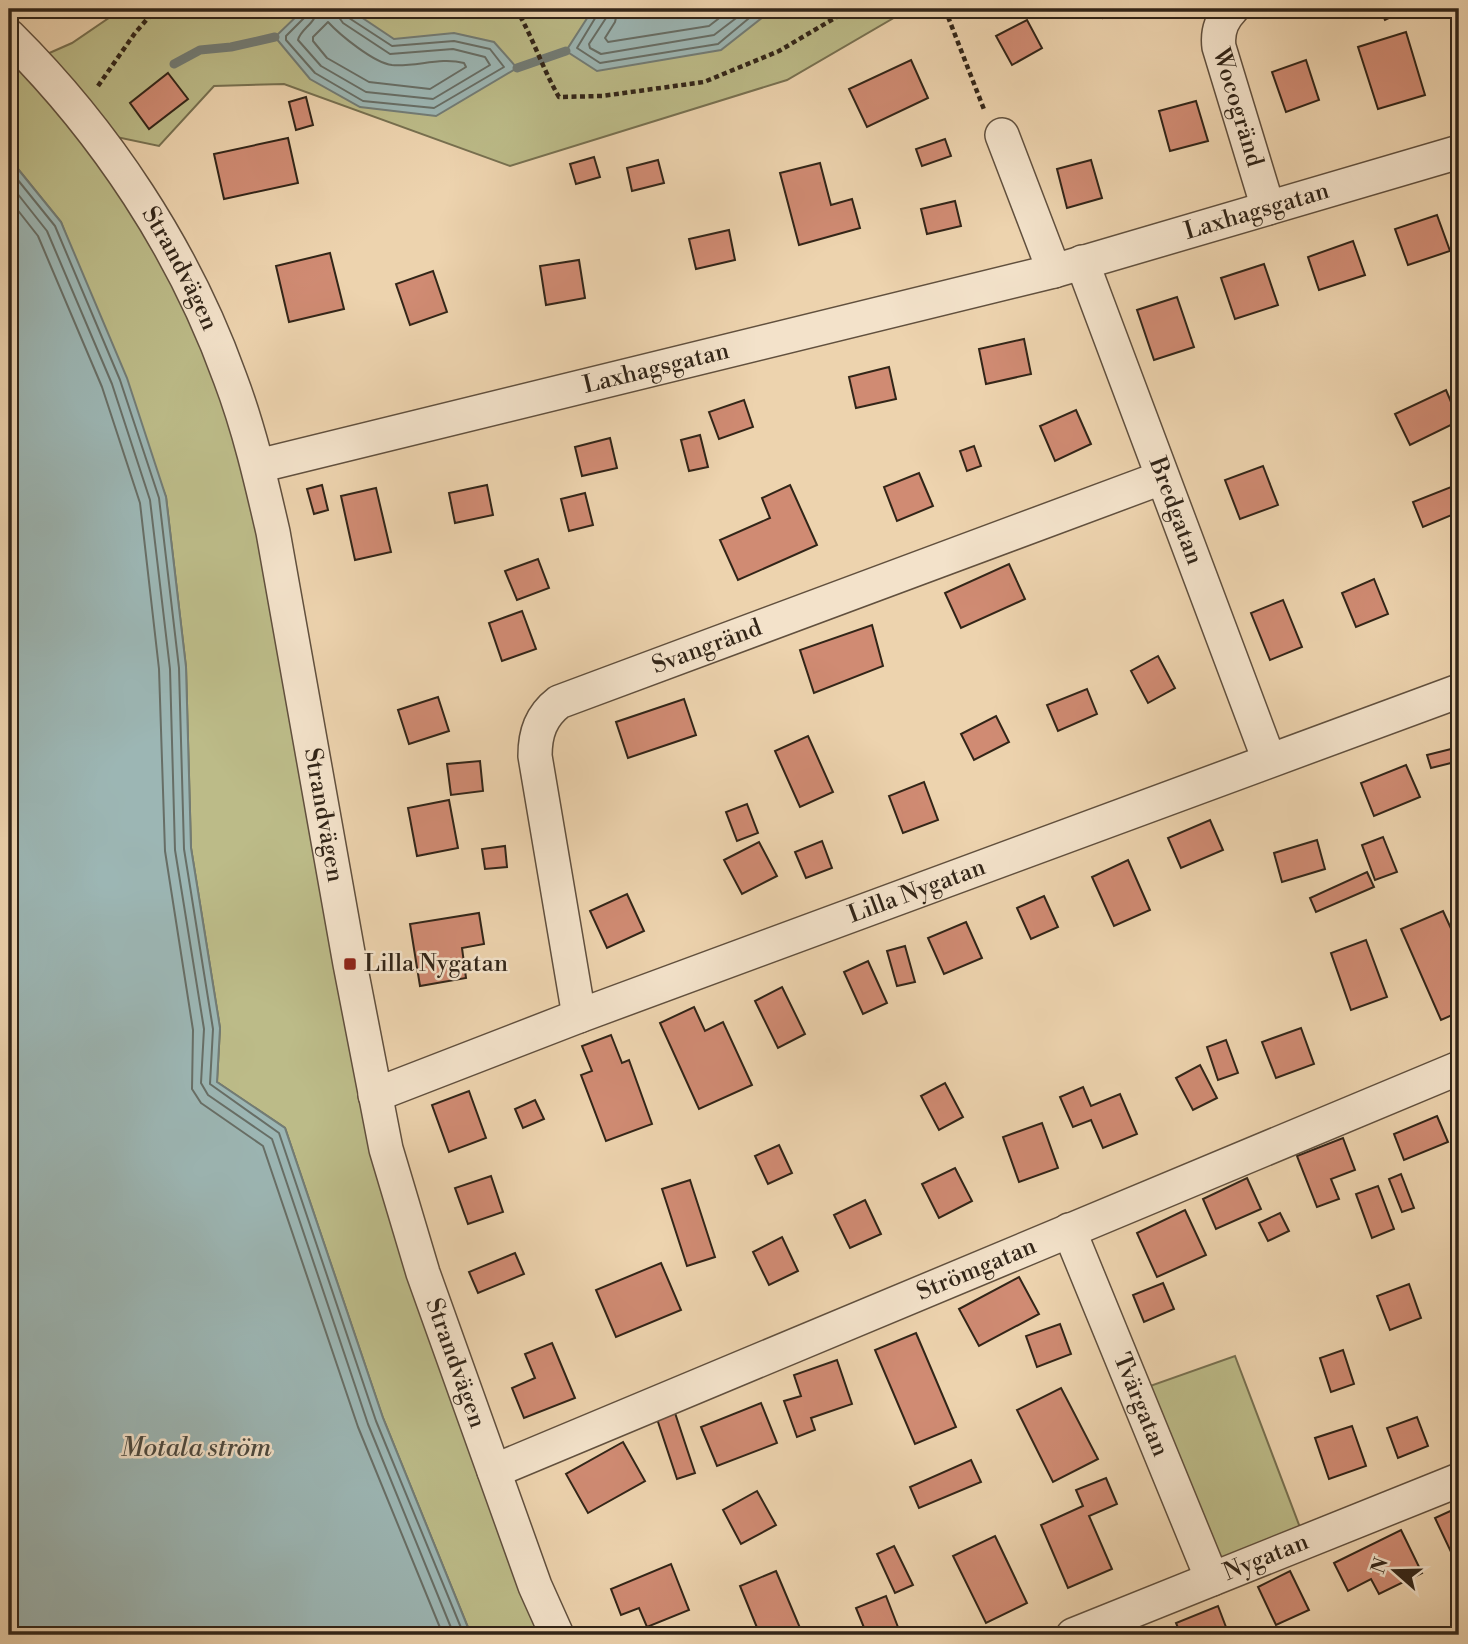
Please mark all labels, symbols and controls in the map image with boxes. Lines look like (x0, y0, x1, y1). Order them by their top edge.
street label: Wocogränd (1205, 44, 1270, 171)
street label: Laxhagsgatan (1181, 176, 1333, 247)
street label: Strandvägen (135, 201, 224, 335)
street label: Laxhagsgatan (580, 336, 732, 401)
street label: Bredgatan (1141, 452, 1209, 569)
street label: Svangränd (648, 613, 766, 681)
street label: Strandvägen (297, 746, 350, 884)
street label: Lilla Nygatan (844, 852, 990, 930)
place label: Lilla Nygatan (364, 949, 508, 979)
marker: Lilla Nygatan (342, 956, 358, 972)
street label: Strömgatan (912, 1231, 1041, 1308)
street label: Strandvägen (418, 1294, 492, 1432)
street label: Tvärgatan (1106, 1349, 1175, 1461)
water label: Motala ström (121, 1432, 272, 1464)
street label: Nygatan (1219, 1527, 1313, 1588)
north arrow (1360, 1536, 1430, 1606)
text: N (1366, 1554, 1394, 1577)

